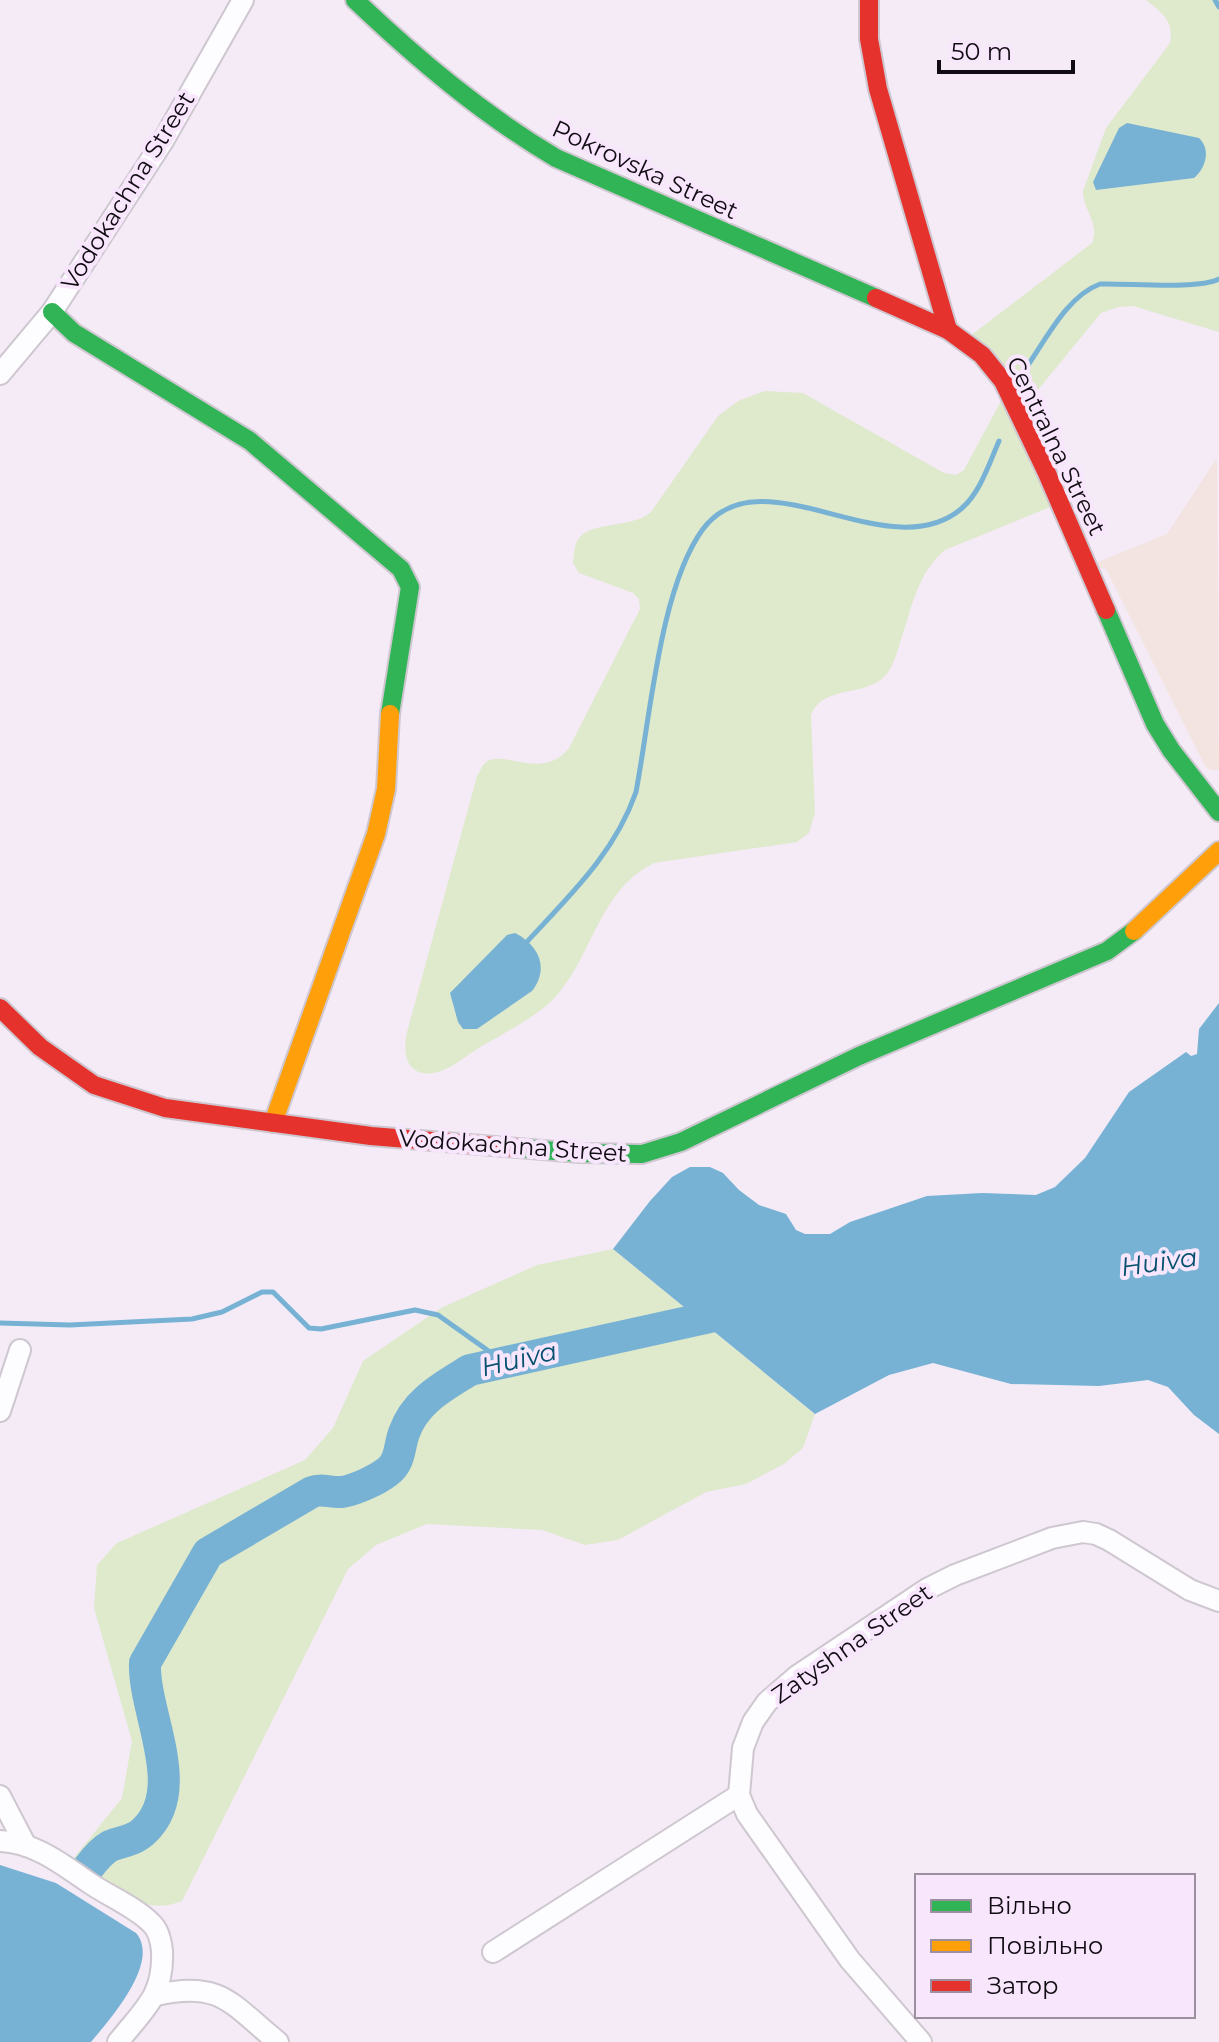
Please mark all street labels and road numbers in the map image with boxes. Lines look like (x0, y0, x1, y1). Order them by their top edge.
street label: Vodokachna Street (55, 86, 201, 295)
street label: Pokrovska Street (548, 114, 743, 225)
street label: Centralna Street (1001, 352, 1112, 540)
street label: Vodokachna Street (398, 1123, 628, 1168)
street label: Zatyshna Street (766, 1577, 938, 1710)

